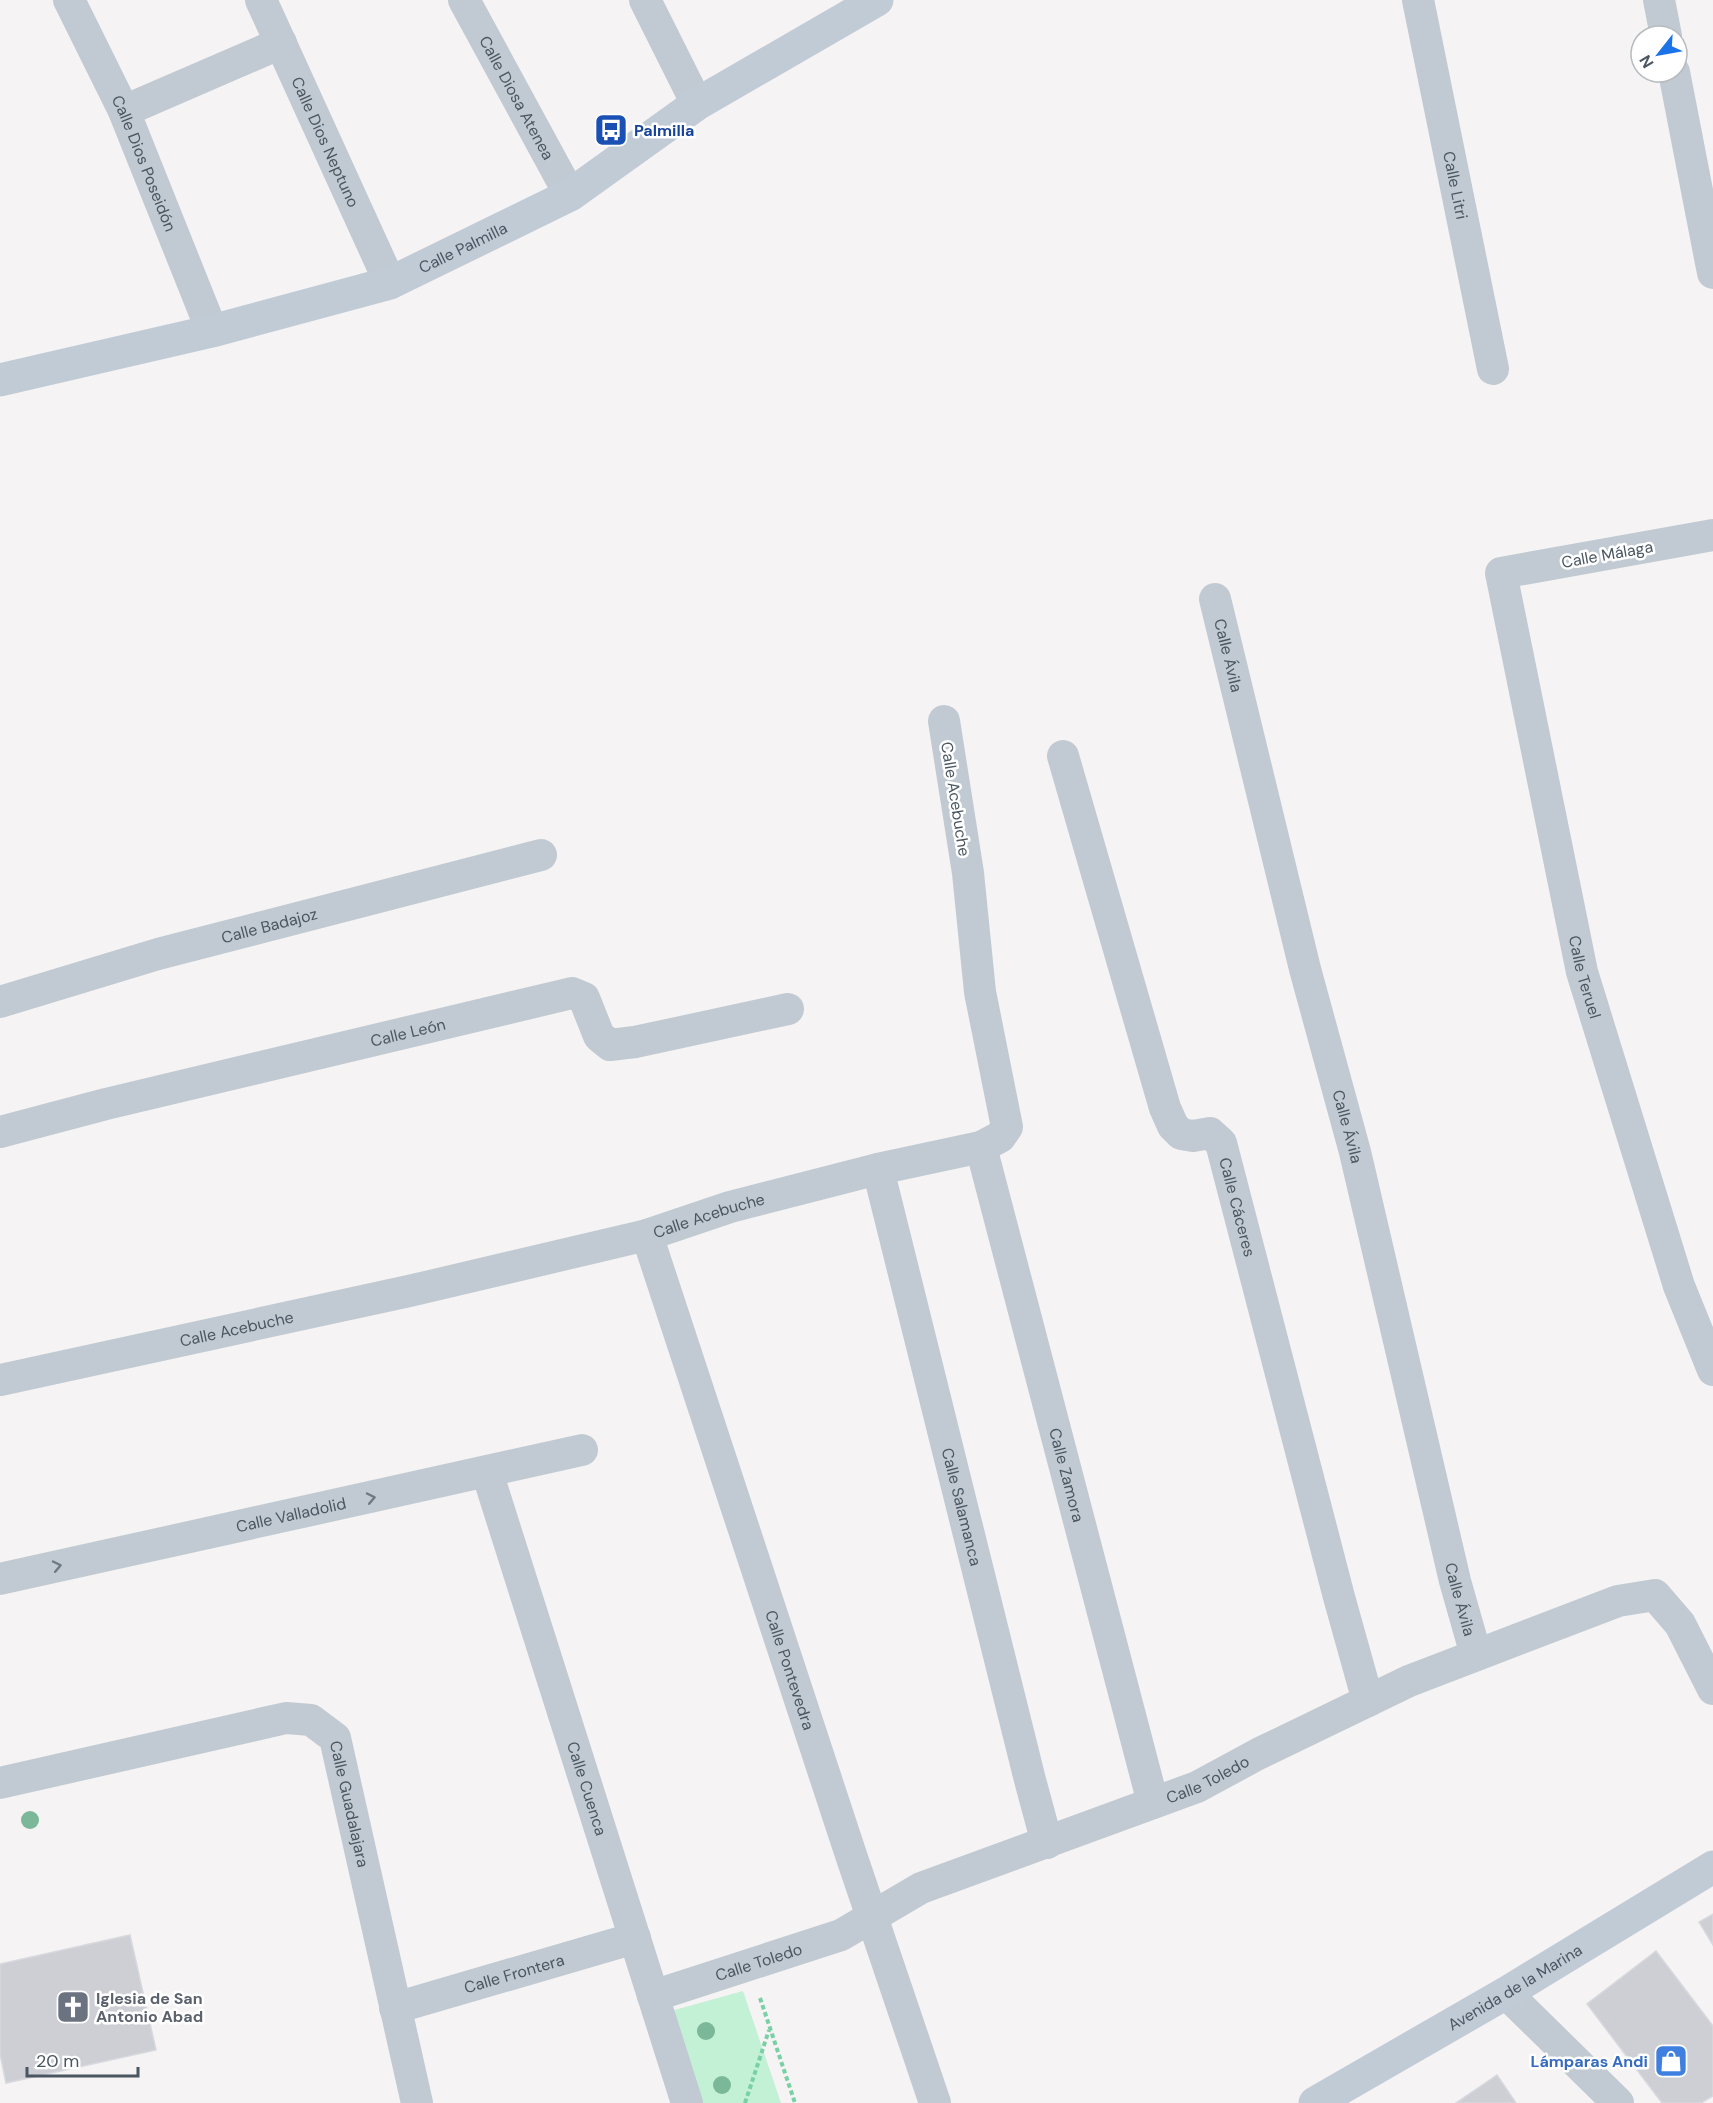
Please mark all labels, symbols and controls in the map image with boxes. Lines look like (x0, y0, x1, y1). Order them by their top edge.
north arrow (1629, 24, 1689, 84)
street label: Calle Diosa Atenea (474, 32, 559, 163)
text: N (1635, 51, 1659, 72)
street label: Calle Dios Neptuno (286, 73, 364, 211)
street label: Calle Dios Poseidón (107, 92, 181, 235)
bus stop icon: Palmilla (593, 112, 629, 148)
place label: Palmilla (634, 120, 694, 141)
street label: Calle Litri (1438, 149, 1472, 221)
street label: Calle Palmilla (415, 217, 511, 278)
street label: Calle Málaga (1560, 536, 1655, 573)
street label: Calle Ávila (1209, 617, 1247, 694)
street label: Calle Acebuche (936, 740, 975, 858)
street label: Calle Badajoz (219, 903, 320, 948)
street label: Calle Teruel (1564, 934, 1606, 1021)
street label: Calle León (368, 1013, 448, 1052)
street label: Calle Ávila (1328, 1088, 1367, 1165)
street label: Calle Cáceres (1214, 1155, 1260, 1259)
street label: Calle Acebuche (650, 1189, 767, 1243)
street label: Calle Acebuche (178, 1306, 295, 1352)
street label: Calle Zamora (1044, 1426, 1089, 1524)
street label: Calle Salamanca (937, 1446, 986, 1568)
one-way arrow (365, 1492, 375, 1505)
street label: Calle Valladolid (234, 1493, 348, 1537)
one-way arrow (52, 1561, 62, 1574)
street label: Calle Ávila (1440, 1561, 1480, 1638)
street label: Calle Pontevedra (760, 1608, 819, 1733)
street label: Calle Guadalajara (325, 1739, 374, 1869)
street label: Calle Cuenca (562, 1739, 612, 1838)
street label: Calle Toledo (1163, 1751, 1253, 1808)
street label: Calle Toledo (713, 1938, 805, 1986)
street label: Avenida de la Marina (1444, 1939, 1586, 2035)
street label: Calle Frontera (462, 1949, 567, 1998)
place label: Iglesia de San Antonio Abad (96, 1988, 203, 2027)
church icon: Iglesia de San Antonio Abad (55, 1989, 91, 2025)
scale bar (27, 2040, 138, 2078)
shop icon: Lámparas Andi (1653, 2043, 1689, 2079)
text: 20 m (36, 2049, 79, 2073)
place label: Lámparas Andi (1531, 2051, 1648, 2072)

